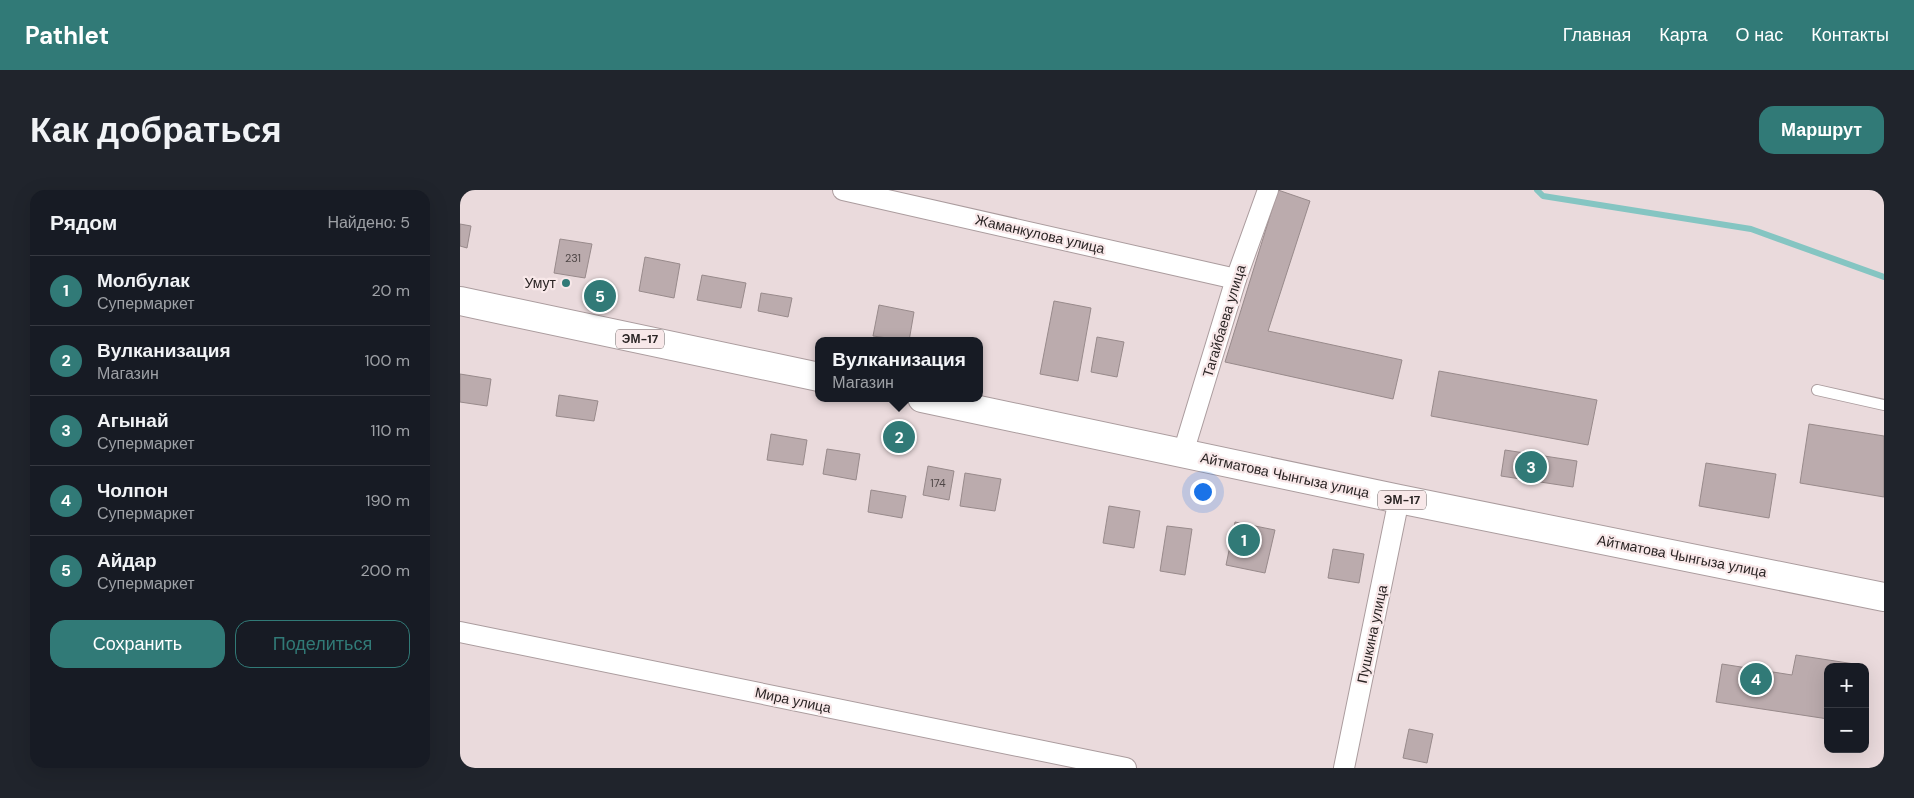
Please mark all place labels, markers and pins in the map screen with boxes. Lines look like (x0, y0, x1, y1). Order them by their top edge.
place label: Умут (525, 274, 557, 292)
marker: Умут (560, 277, 572, 289)
pin: 5 (584, 277, 616, 315)
pin: 2 (883, 418, 915, 456)
pin: 3 (1515, 448, 1547, 486)
pin: 1 (1228, 521, 1260, 559)
pin: 4 (1740, 660, 1772, 698)

